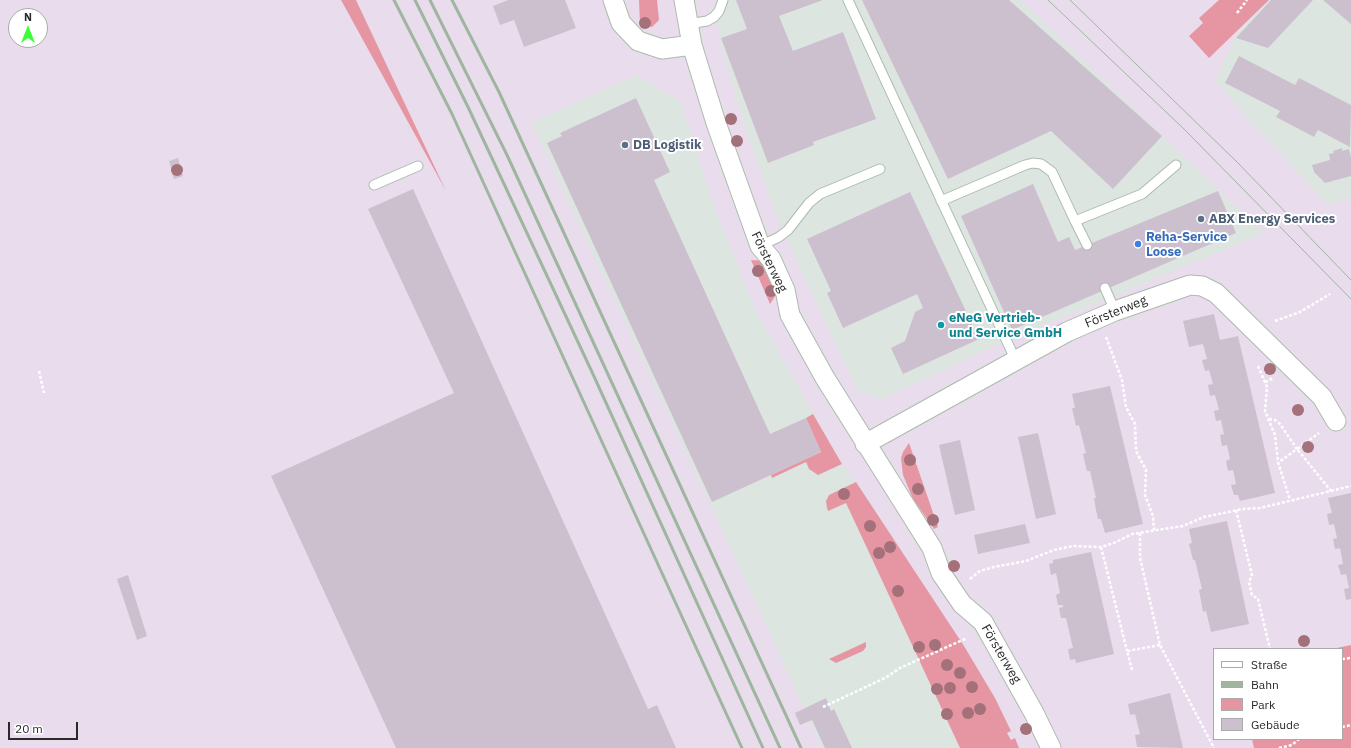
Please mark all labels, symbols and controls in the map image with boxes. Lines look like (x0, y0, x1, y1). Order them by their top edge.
north arrow (8, 8, 48, 48)
text: N (24, 10, 32, 24)
place label: DB Logistik (633, 137, 701, 153)
marker: DB Logistik (620, 140, 630, 150)
place label: ABX Energy Services (1209, 211, 1335, 227)
marker: ABX Energy Services (1196, 214, 1206, 224)
street label: Försterweg (748, 229, 790, 295)
place label: Reha-Service Loose (1146, 229, 1227, 260)
marker: Reha-Service Loose (1133, 239, 1143, 249)
street label: Försterweg (1083, 292, 1149, 332)
place label: eNeG Vertrieb- und Service GmbH (949, 310, 1062, 341)
marker: eNeG Vertrieb- und Service GmbH (936, 320, 946, 330)
street label: Försterweg (978, 622, 1024, 686)
legend (1213, 648, 1343, 740)
text: Straße (1251, 657, 1287, 672)
text: Bahn (1251, 677, 1279, 692)
text: Park (1251, 697, 1275, 712)
scale bar (10, 714, 80, 740)
text: Gebäude (1251, 717, 1300, 732)
text: 20 m (15, 721, 43, 736)

